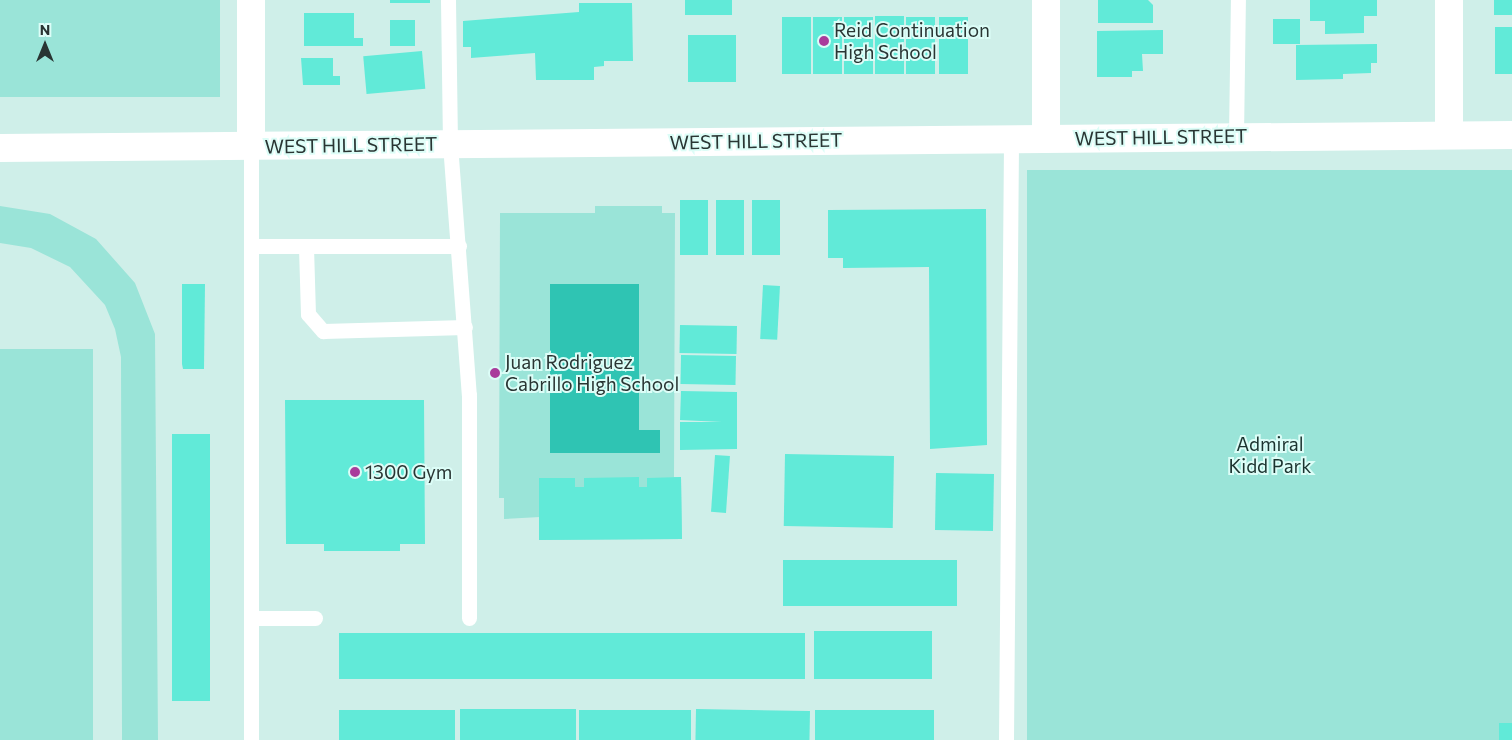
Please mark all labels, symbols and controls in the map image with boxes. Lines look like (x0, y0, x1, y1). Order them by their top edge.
place label: Reid Continuation High School (834, 19, 990, 63)
north arrow (20, 20, 70, 70)
text: N (40, 21, 50, 38)
marker: Reid Continuation High School (818, 35, 830, 47)
street label: WEST HILL STREET (1074, 124, 1248, 150)
street label: WEST HILL STREET (669, 128, 843, 154)
street label: WEST HILL STREET (264, 132, 438, 158)
place label: Juan Rodriguez Cabrillo High School (505, 351, 679, 395)
marker: Juan Rodriguez Cabrillo High School (489, 367, 501, 379)
park label: Admiral Kidd Park (1229, 433, 1311, 477)
place label: 1300 Gym (365, 461, 452, 483)
marker: 1300 Gym (349, 466, 361, 478)

